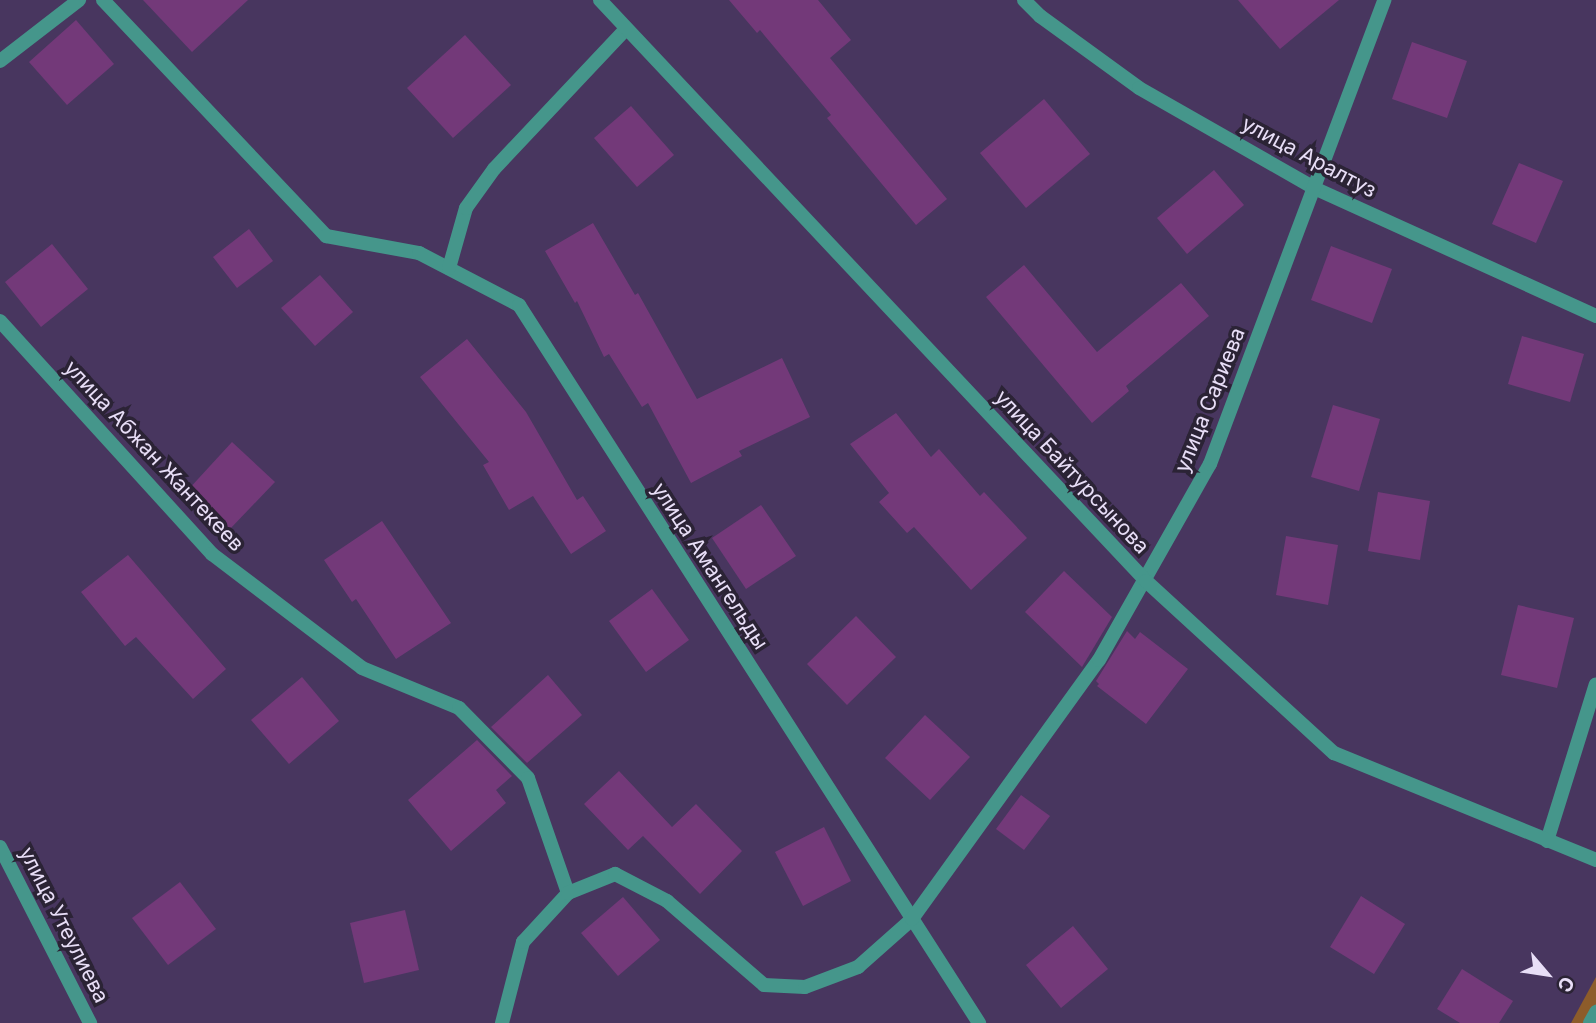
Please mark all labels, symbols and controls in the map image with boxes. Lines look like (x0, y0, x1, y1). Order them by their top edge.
street label: улица Аралтуз (1237, 111, 1381, 203)
street label: улица Сариева (1169, 324, 1251, 476)
street label: улица Абжан Жантекеев (59, 355, 249, 557)
street label: улица Байтурсынова (990, 385, 1154, 559)
street label: улица Амангельды (647, 478, 773, 654)
street label: улица Утеулиева (14, 843, 114, 1007)
north arrow (1512, 939, 1582, 1009)
text: С (1552, 973, 1579, 996)

